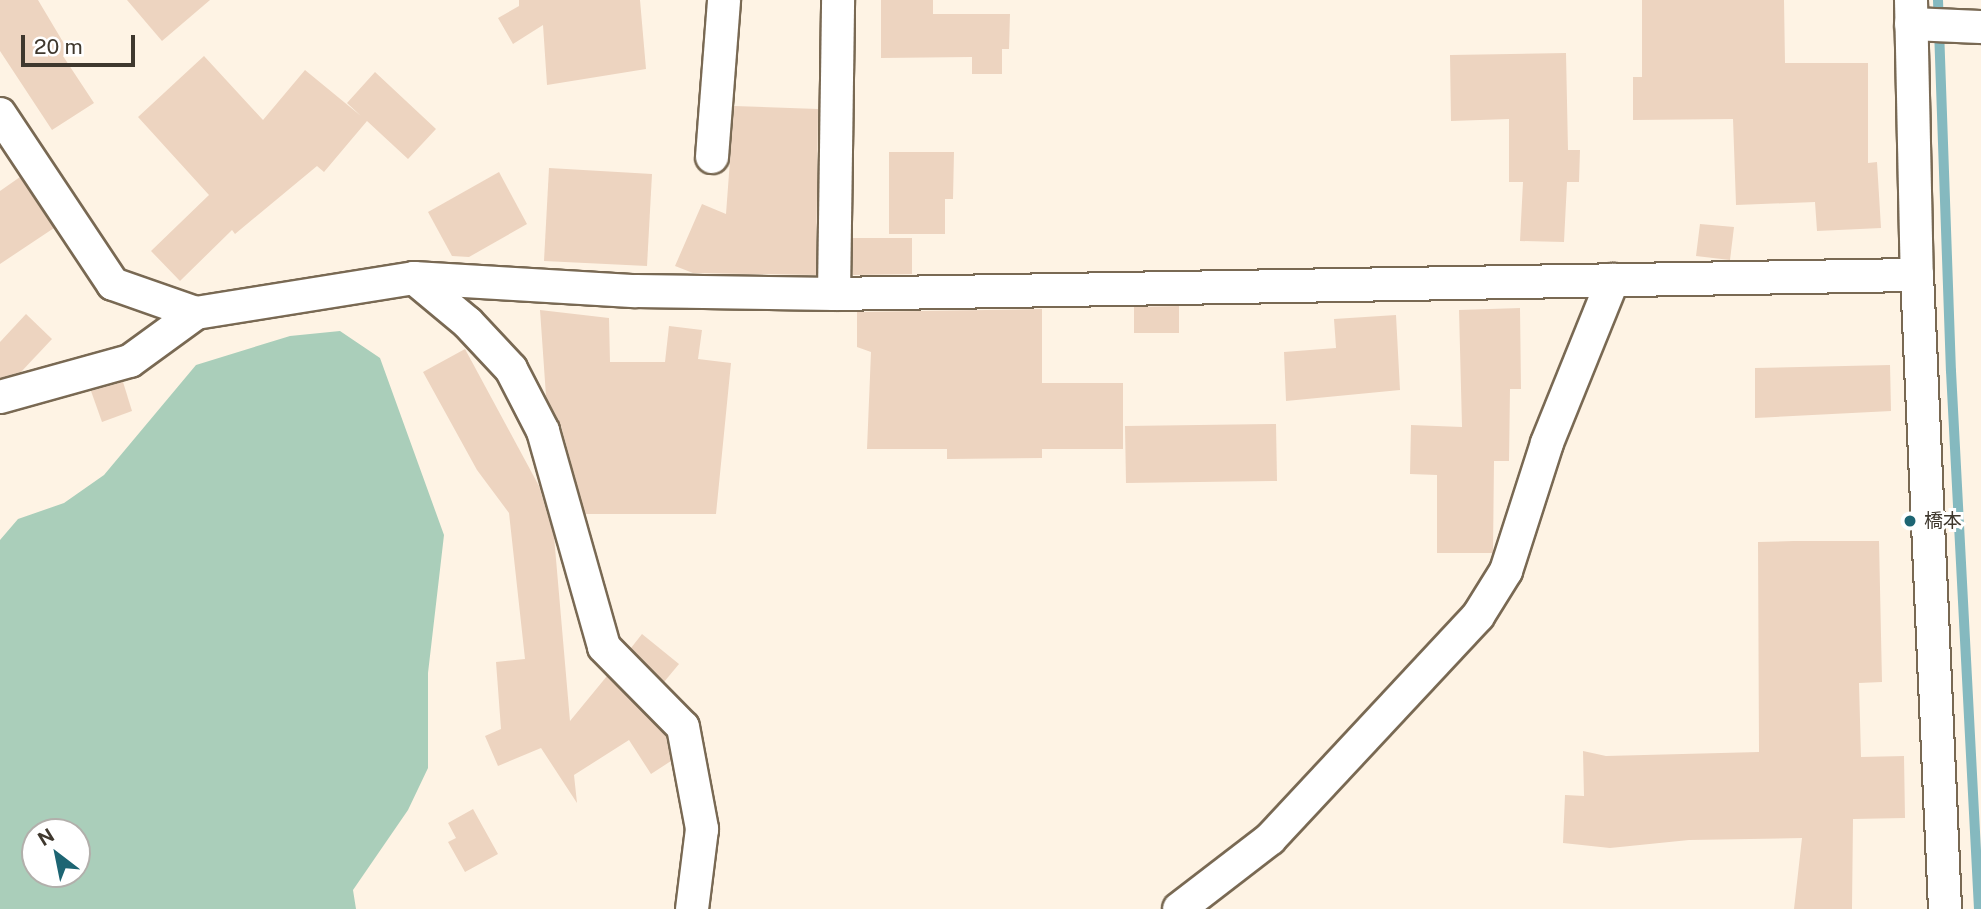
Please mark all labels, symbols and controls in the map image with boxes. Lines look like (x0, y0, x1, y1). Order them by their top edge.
scale bar (24, 21, 138, 65)
text: 20 m (34, 34, 83, 59)
place label: 橋本 (1924, 510, 1962, 532)
marker: 橋本 (1902, 513, 1918, 529)
north arrow (21, 818, 91, 888)
text: N (34, 824, 58, 850)

